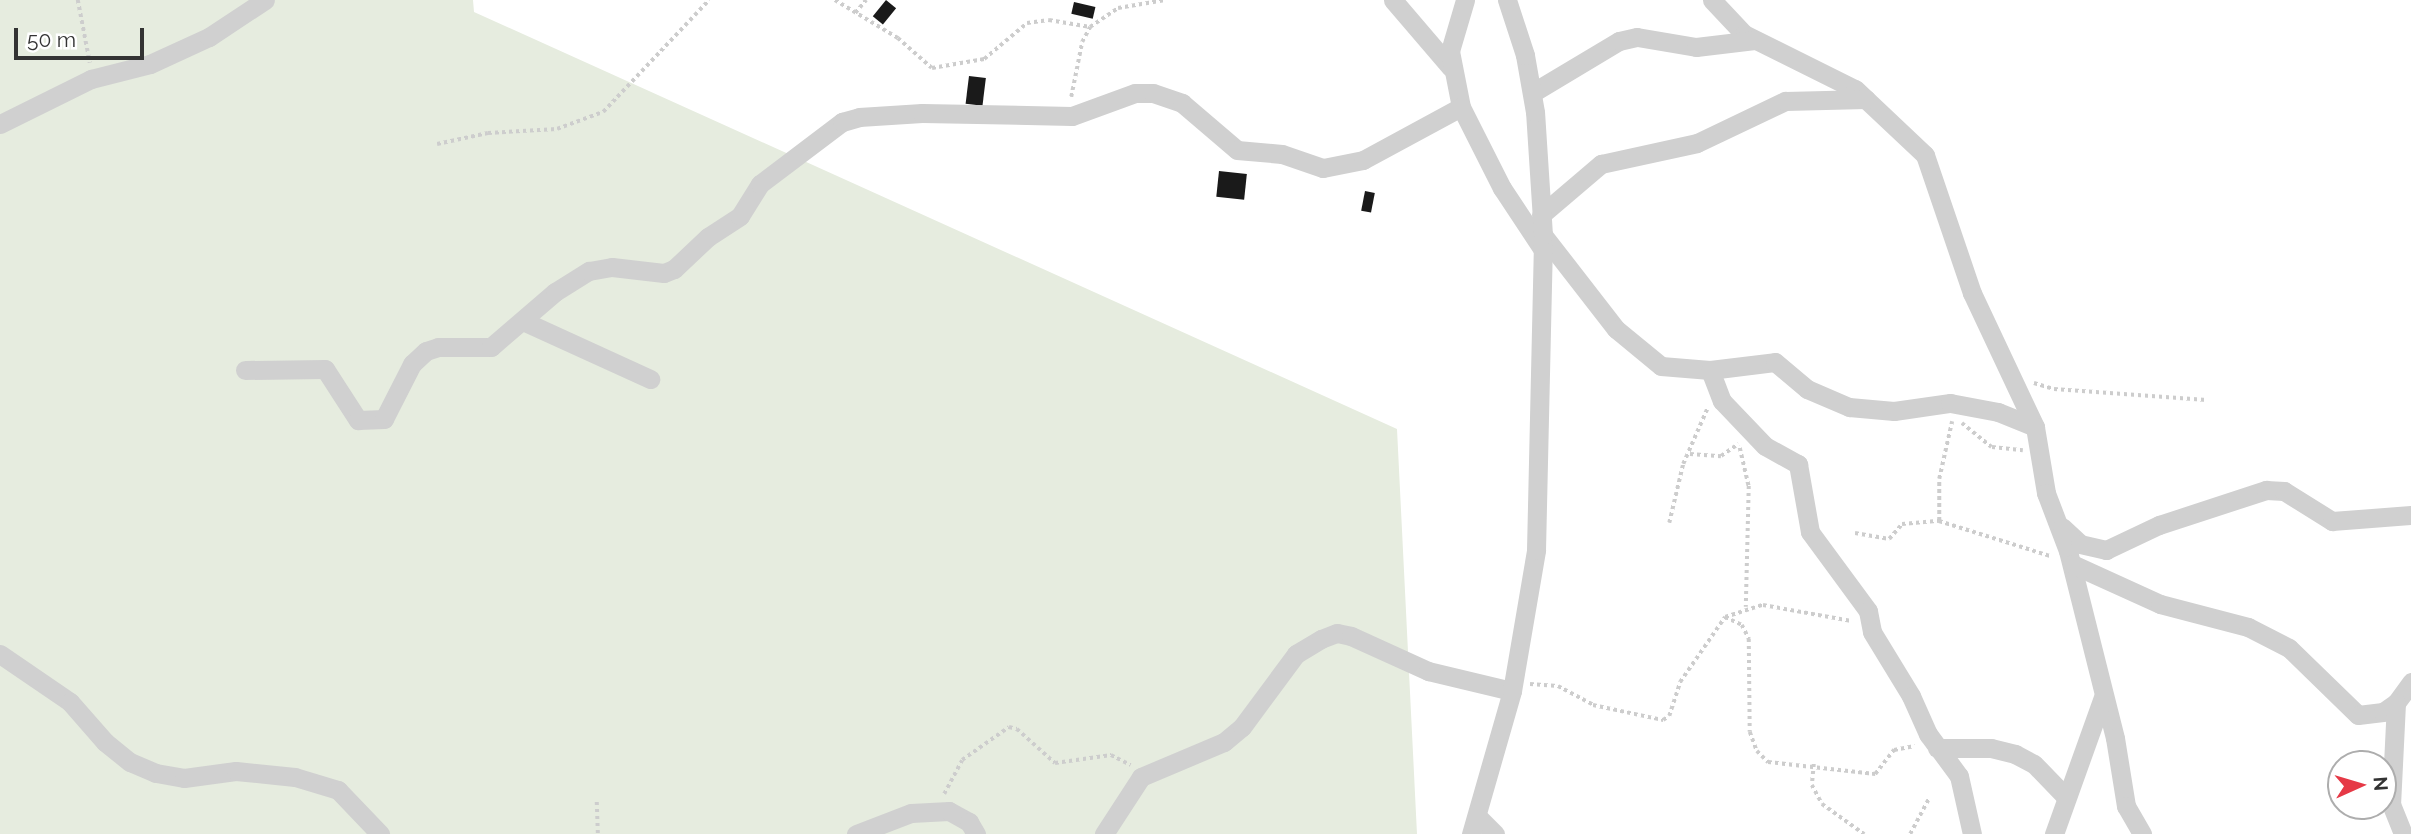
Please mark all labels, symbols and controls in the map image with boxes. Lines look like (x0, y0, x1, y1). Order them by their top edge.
scale bar (18, 14, 147, 58)
text: 50 m (27, 27, 76, 52)
north arrow (2327, 750, 2397, 820)
text: N (2369, 776, 2392, 792)

